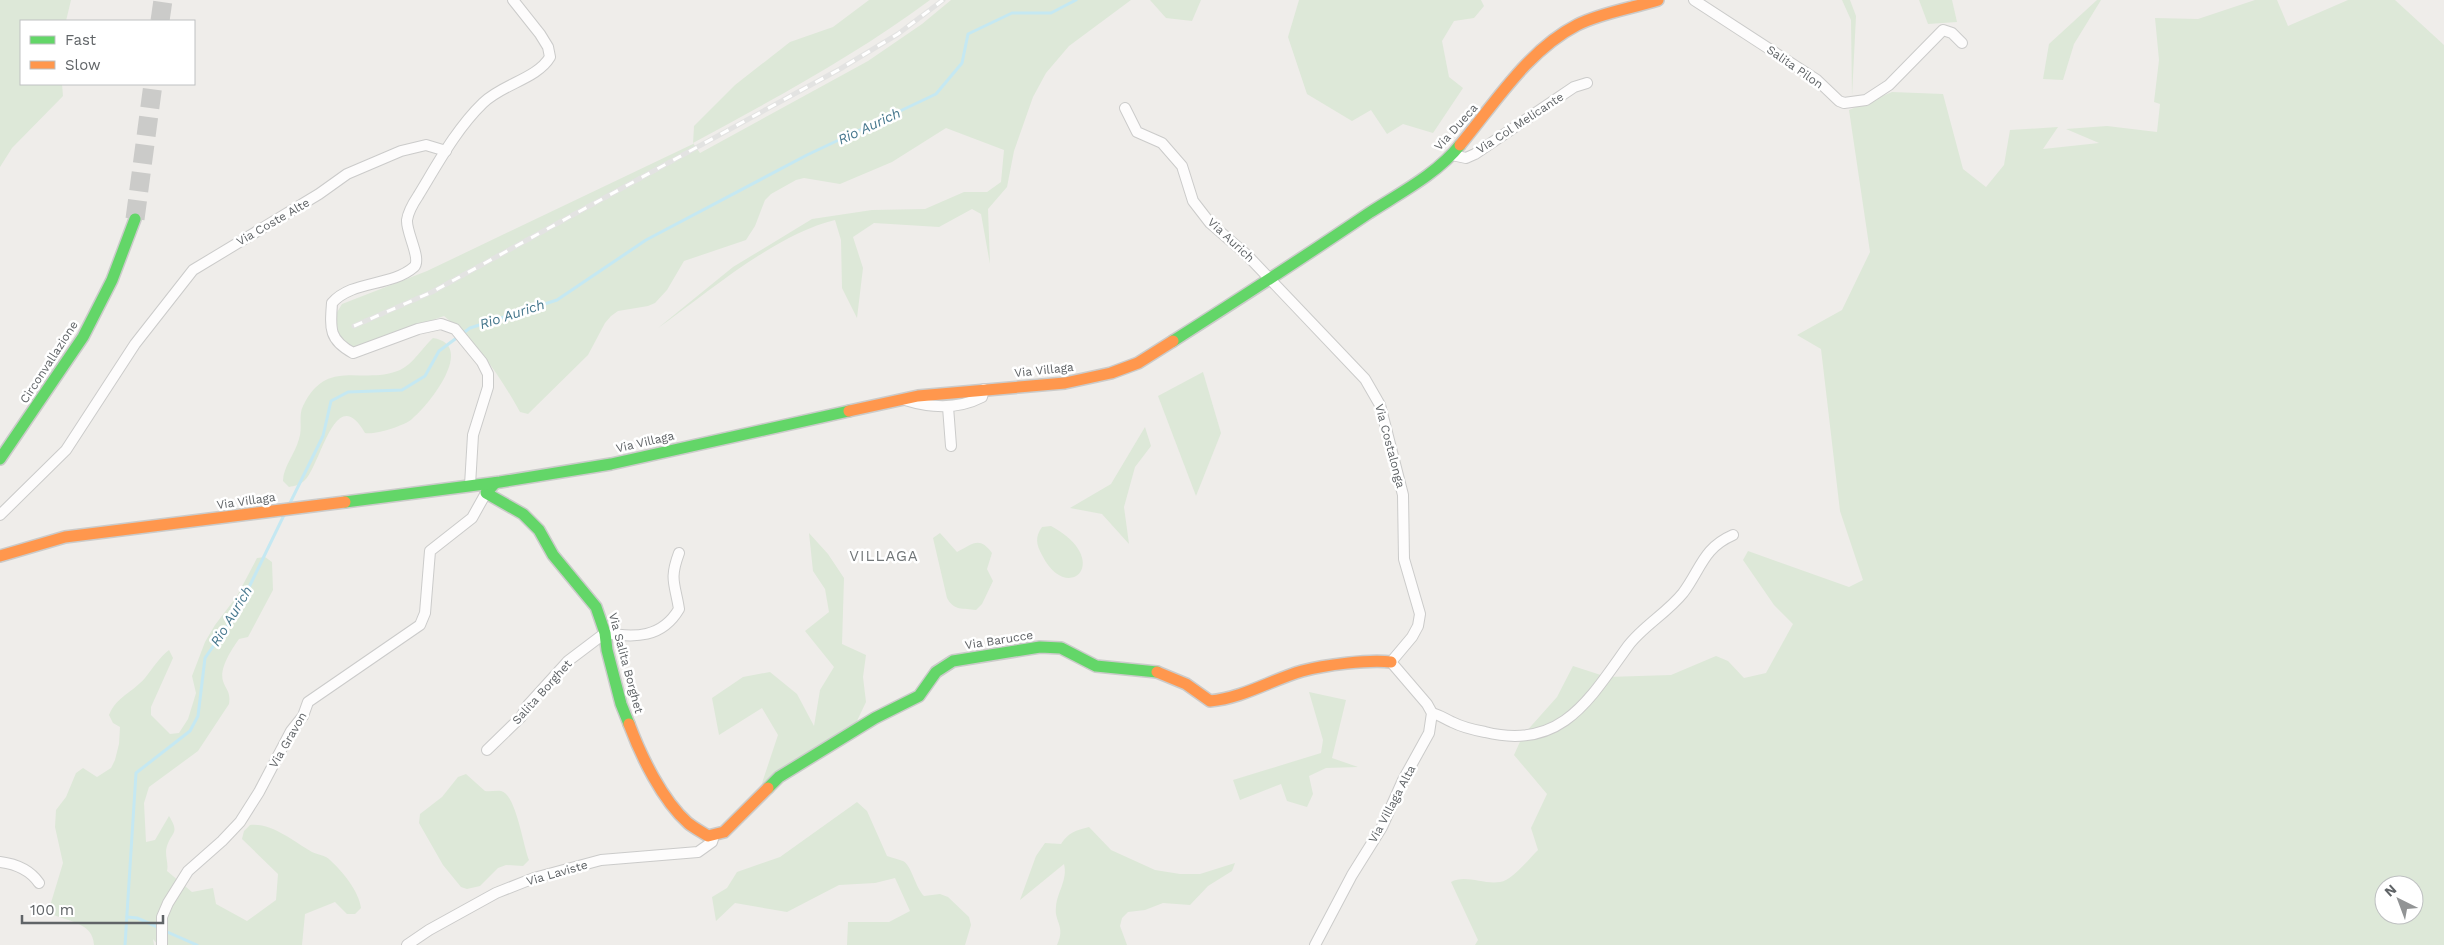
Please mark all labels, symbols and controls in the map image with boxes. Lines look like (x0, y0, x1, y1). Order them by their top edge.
legend (20, 20, 195, 85)
text: Fast (65, 31, 97, 49)
street label: Salita Pilon (1764, 42, 1826, 92)
text: Slow (65, 56, 101, 74)
street label: Via Col Melicante (1474, 90, 1566, 156)
street label: Via Dueca (1431, 101, 1481, 153)
water label: Rio Aurich (835, 105, 903, 147)
street label: Via Coste Alte (234, 195, 312, 249)
street label: Via Aurich (1205, 215, 1257, 265)
water label: Rio Aurich (478, 296, 546, 332)
street label: Circonvallazione (17, 318, 81, 406)
street label: Via Villaga (1014, 360, 1074, 380)
street label: Via Costalonga (1372, 402, 1408, 490)
street label: Via Villaga (614, 428, 676, 456)
street label: Via Villaga (216, 490, 277, 512)
district label: VILLAGA (849, 547, 919, 565)
water label: Rio Aurich (207, 583, 255, 649)
street label: Via Salita Borghet (606, 611, 646, 715)
street label: Via Barucce (964, 628, 1034, 652)
street label: Salita Borghet (509, 657, 575, 727)
street label: Via Gravon (266, 709, 310, 771)
street label: Via Villaga Alta (1366, 763, 1418, 845)
street label: Via Laviste (525, 858, 589, 888)
north arrow (2374, 875, 2424, 925)
text: N (2381, 881, 2400, 900)
scale bar (22, 892, 164, 924)
text: 100 m (30, 901, 74, 919)

